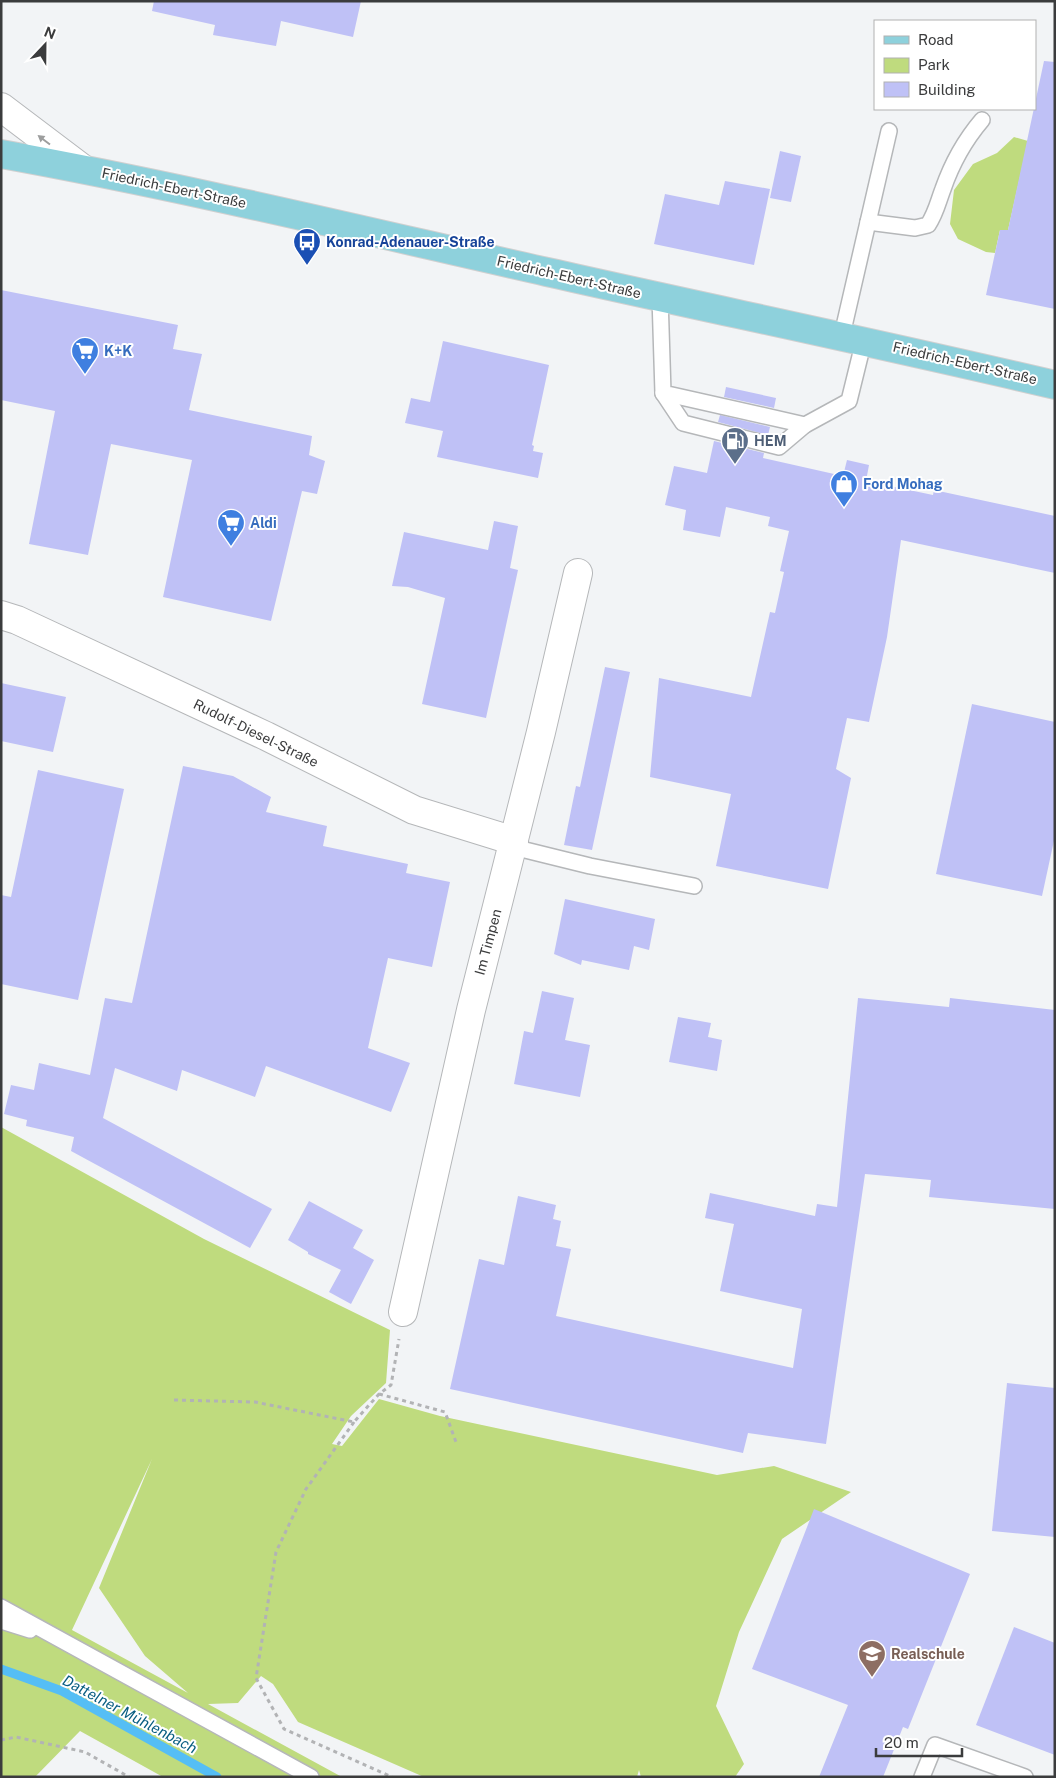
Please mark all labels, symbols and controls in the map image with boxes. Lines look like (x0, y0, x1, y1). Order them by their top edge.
north arrow (20, 20, 70, 70)
legend (874, 20, 1036, 110)
text: N (42, 23, 58, 42)
text: Road (918, 31, 954, 48)
text: Park (918, 56, 950, 73)
text: Building (918, 81, 976, 98)
one-way arrow (38, 134, 51, 145)
street label: Friedrich-Ebert-Straße (100, 165, 248, 211)
bus stop icon: Konrad-Adenauer-Straße (292, 227, 322, 266)
place label: Konrad-Adenauer-Straße (326, 234, 495, 250)
street label: Friedrich-Ebert-Straße (495, 253, 643, 301)
supermarket icon: K+K (70, 336, 100, 375)
street label: Friedrich-Ebert-Straße (891, 339, 1039, 387)
place label: K+K (104, 343, 132, 359)
fuel station icon: HEM (720, 426, 750, 465)
place label: HEM (754, 433, 787, 449)
shop icon: Ford Mohag (829, 469, 859, 508)
place label: Ford Mohag (863, 476, 943, 492)
supermarket icon: Aldi (216, 508, 246, 547)
place label: Aldi (250, 515, 277, 531)
street label: Rudolf-Diesel-Straße (191, 696, 321, 770)
street label: Im Timpen (471, 907, 505, 977)
school or university icon: Realschule (857, 1639, 887, 1678)
place label: Realschule (891, 1646, 965, 1662)
water label: Dattelner Mühlenbach (60, 1671, 200, 1757)
scale bar (876, 1726, 962, 1758)
text: 20 m (884, 1734, 919, 1751)

